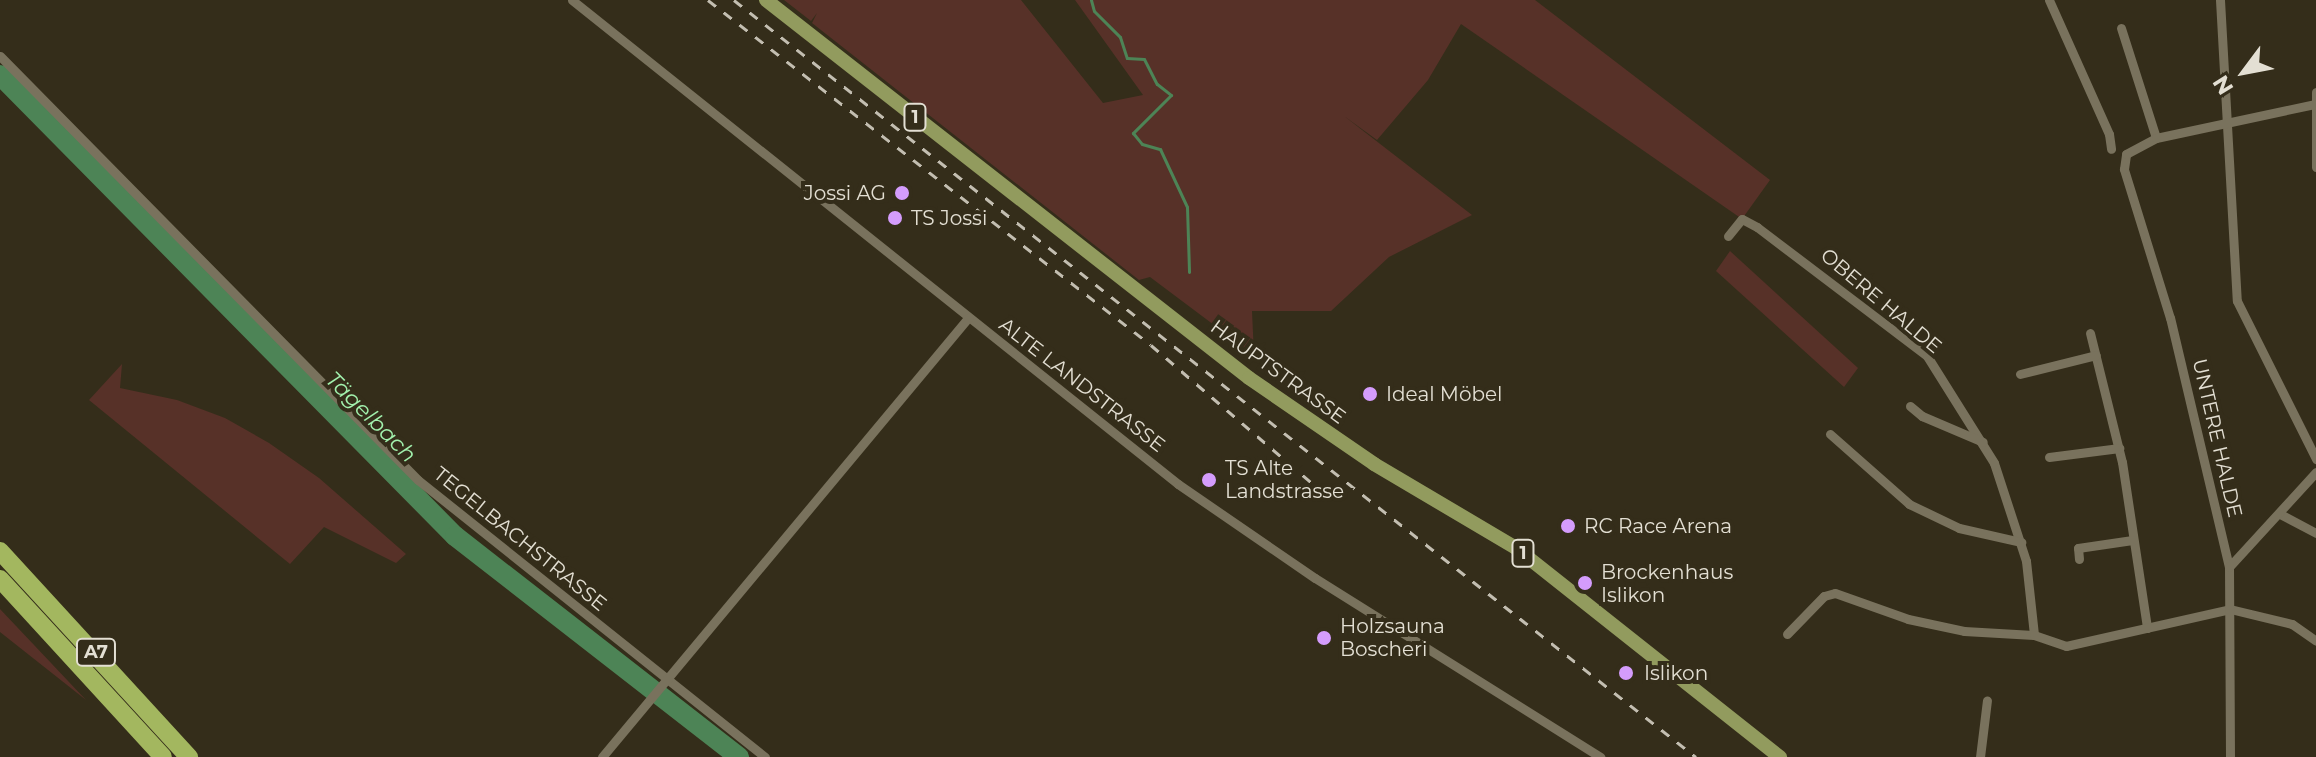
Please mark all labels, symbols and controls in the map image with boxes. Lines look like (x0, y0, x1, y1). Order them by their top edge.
north arrow (2204, 32, 2284, 112)
text: N (2207, 70, 2239, 100)
road number: 1 (903, 103, 927, 131)
place label: Jossi AG (804, 181, 886, 205)
marker: Jossi AG (893, 184, 911, 202)
place label: TS Jossi (911, 206, 987, 230)
marker: TS Jossi (886, 209, 904, 227)
street label: OBERE HALDE (1816, 243, 1946, 359)
street label: ALTE LANDSTRASSE (994, 313, 1170, 457)
street label: HAUPTSTRASSE (1206, 315, 1350, 429)
street label: UNTERE HALDE (2187, 356, 2247, 520)
water label: Tägelbach (320, 366, 422, 468)
place label: Ideal Möbel (1386, 382, 1502, 406)
marker: Ideal Möbel (1361, 385, 1379, 403)
place label: TS Alte Landstrasse (1225, 456, 1344, 503)
street label: TEGELBACHSTRASSE (429, 462, 611, 616)
marker: TS Alte Landstrasse (1200, 471, 1218, 489)
place label: RC Race Arena (1584, 514, 1732, 538)
marker: RC Race Arena (1559, 517, 1577, 535)
road number: 1 (1511, 539, 1535, 567)
place label: Brockenhaus Islikon (1601, 560, 1733, 607)
marker: Brockenhaus Islikon (1576, 574, 1594, 592)
place label: Holzsauna Boscheri (1340, 614, 1445, 661)
marker: Holzsauna Boscheri (1315, 629, 1333, 647)
road number: A7 (74, 638, 118, 666)
place label: Islikon (1644, 661, 1708, 685)
marker: Islikon (1615, 662, 1637, 684)

